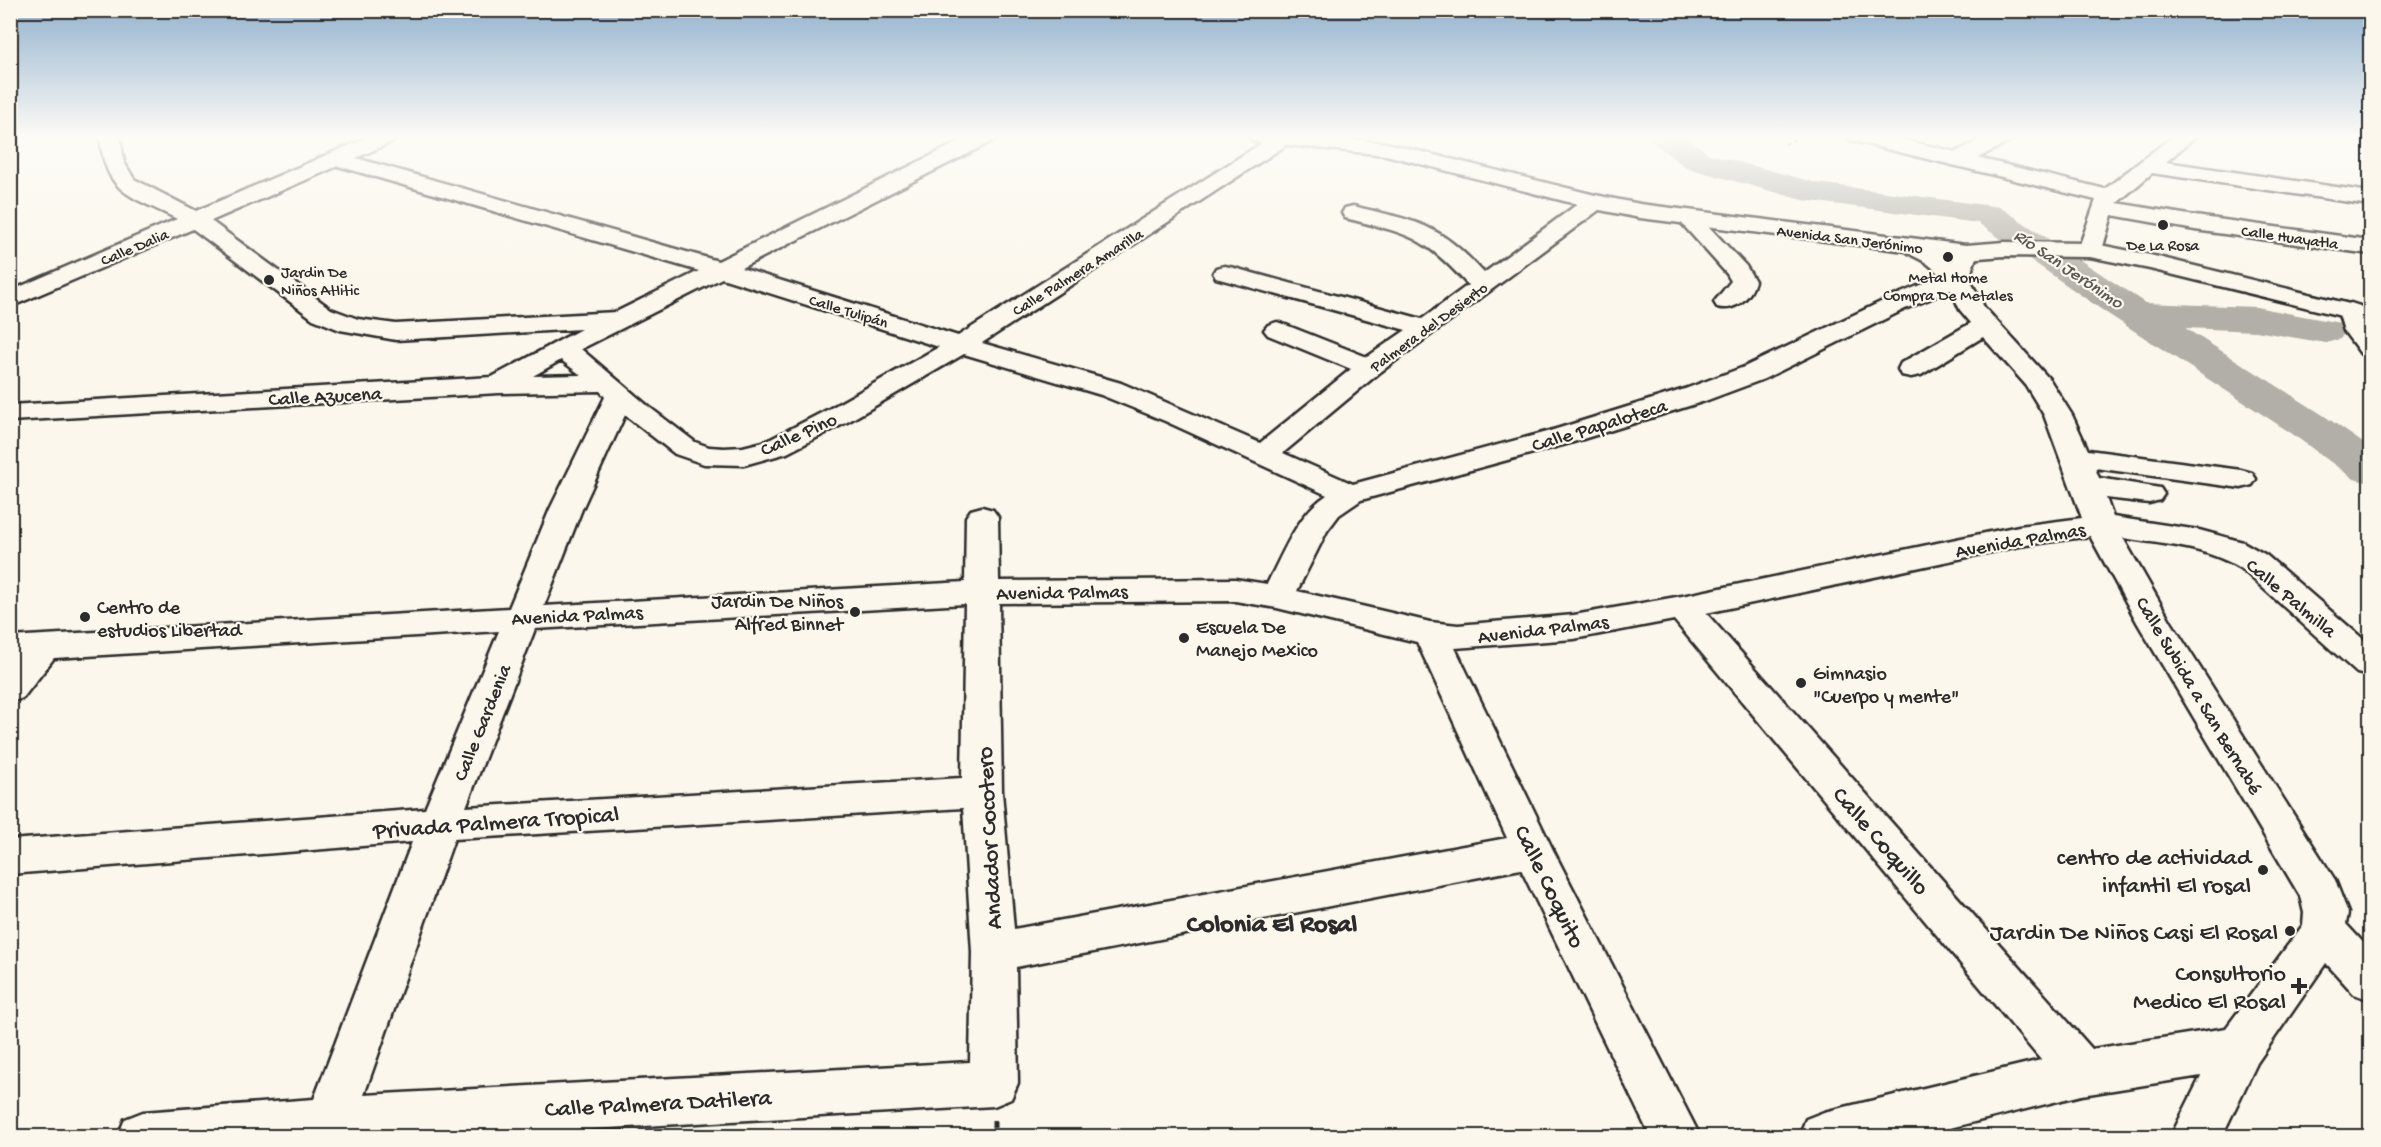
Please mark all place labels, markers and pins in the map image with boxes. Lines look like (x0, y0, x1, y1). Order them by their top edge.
marker: De La Rosa (2156, 218, 2170, 232)
place label: De La Rosa (2126, 238, 2200, 257)
marker: Metal Home Compra De Metales (1941, 250, 1955, 264)
place label: Jardin De Niños Atlitic (281, 265, 359, 302)
place label: Metal Home Compra De Metales (1883, 270, 2014, 307)
marker: Jardin De Niños Atlitic (262, 273, 276, 287)
place label: Jardin De Niños Alfred Binnet (711, 592, 845, 638)
place label: Centro de estudios Libertad (97, 598, 244, 644)
marker: Jardin De Niños Alfred Binnet (848, 605, 862, 619)
marker: Centro de estudios Libertad (78, 610, 92, 624)
place label: Escuela De Manejo Mexico (1196, 618, 1318, 664)
marker: Escuela De Manejo Mexico (1177, 631, 1191, 645)
place label: Gimnasio "Cuerpo y mente" (1813, 664, 1959, 710)
marker: Gimnasio "Cuerpo y mente" (1794, 676, 1808, 690)
place label: centro de actividad infantil El rosal (2057, 845, 2253, 902)
marker: centro de actividad infantil El rosal (2256, 863, 2270, 877)
place label: Jardin De Niños Casi El Rosal (1990, 920, 2278, 949)
marker: Jardin De Niños Casi El Rosal (2283, 924, 2297, 938)
place label: Consultorio Medico El Rosal (2133, 961, 2286, 1018)
marker: Consultorio Medico El Rosal (2290, 977, 2308, 995)

